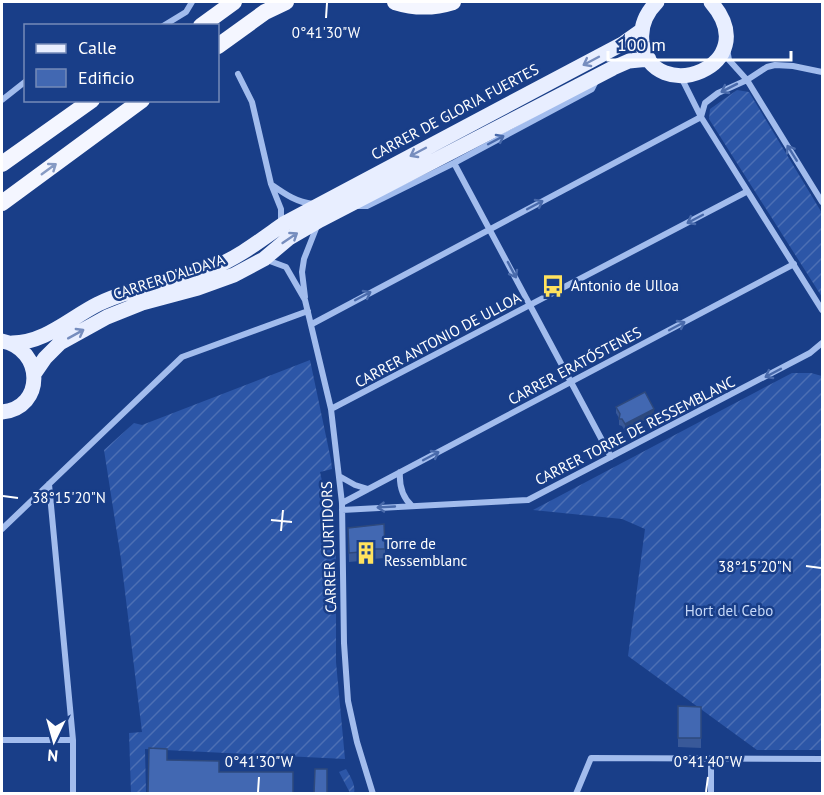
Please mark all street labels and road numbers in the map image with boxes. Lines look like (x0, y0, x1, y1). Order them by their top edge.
street label: CARRER DE GLORIA FUERTES (368, 59, 542, 164)
street label: CARRER D'ALDAYA (111, 249, 227, 304)
street label: CARRER ANTONIO DE ULLOA (351, 288, 524, 392)
street label: CARRER ERATÓSTENES (505, 322, 645, 409)
street label: CARRER TORRE DE RESSEMBLANC (532, 372, 738, 489)
street label: CARRER CURTIDORS (317, 481, 340, 613)

